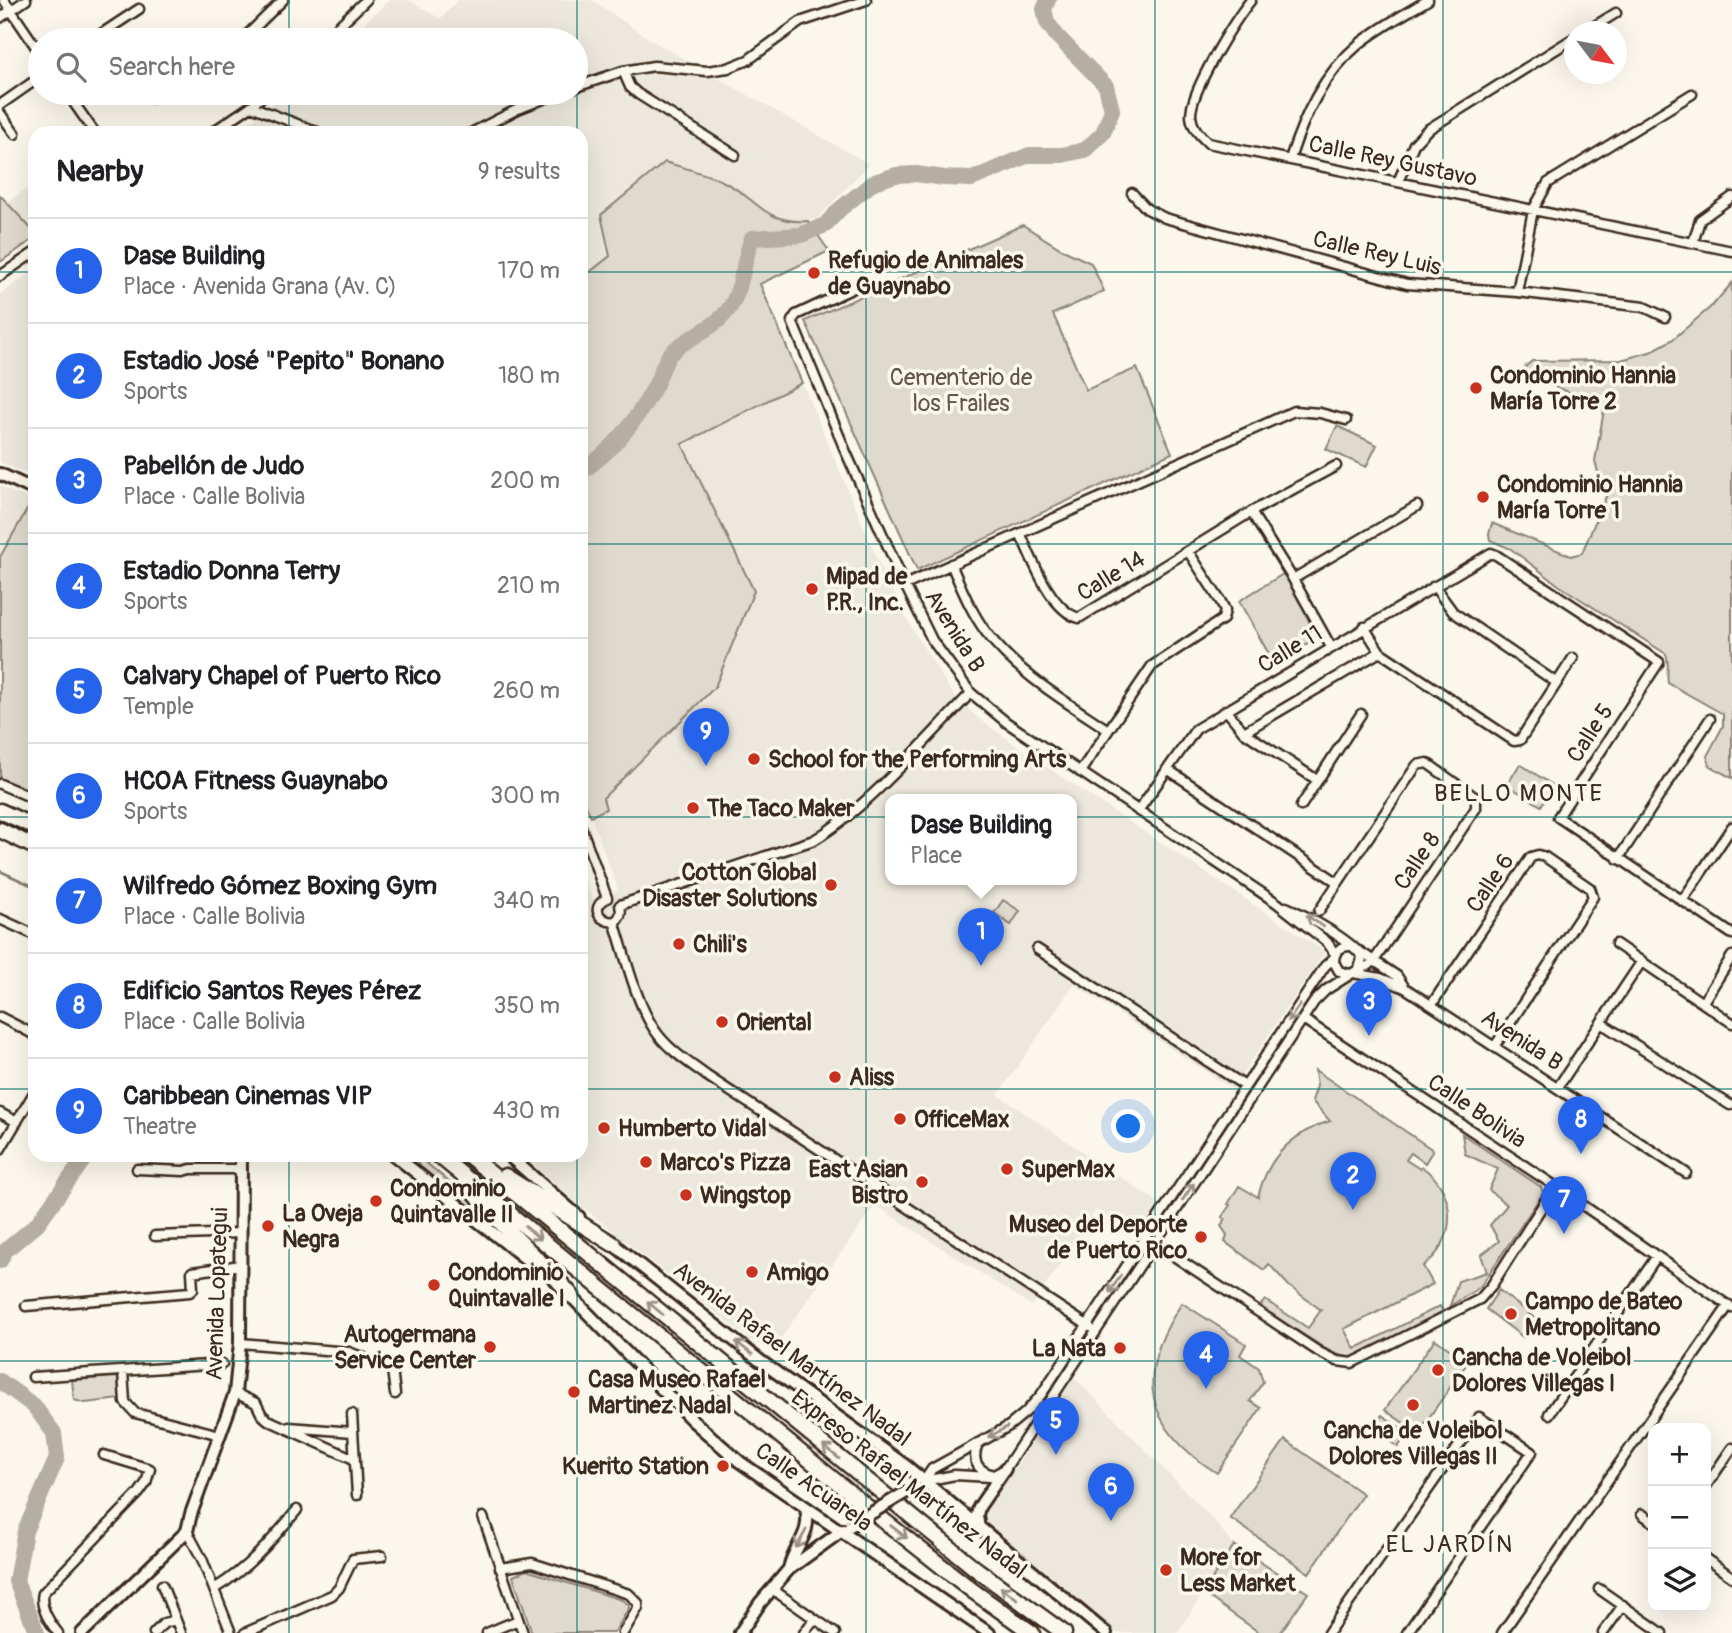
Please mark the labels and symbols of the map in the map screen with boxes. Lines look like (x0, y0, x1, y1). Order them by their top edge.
north arrow (1564, 21, 1627, 84)
street label: Calle Rey Gustavo (1306, 129, 1480, 193)
street label: Calle Rey Luis (1310, 224, 1444, 282)
place label: Refugio de Animales de Guaynabo (828, 246, 1024, 301)
marker: Refugio de Animales de Guaynabo (806, 265, 822, 281)
place label: Condominio Hannia María Torre 2 (1490, 361, 1676, 416)
park label: Cementerio de los Frailes (890, 363, 1033, 418)
marker: Condominio Hannia María Torre 2 (1468, 380, 1484, 396)
place label: Condominio Hannia María Torre 1 (1497, 470, 1683, 525)
marker: Condominio Hannia María Torre 1 (1475, 489, 1491, 505)
street label: Calle 14 (1072, 544, 1150, 608)
place label: Mipad de P.R., Inc. (826, 562, 908, 617)
marker: Mipad de P.R., Inc. (804, 581, 820, 597)
street label: Avenida B (918, 584, 992, 678)
street label: Calle 11 (1252, 619, 1328, 679)
street label: Calle 5 (1560, 698, 1620, 768)
pin: 9 (683, 708, 729, 766)
place label: School for the Performing Arts (768, 745, 1067, 774)
marker: School for the Performing Arts (746, 751, 762, 767)
district label: BELLO MONTE (1434, 779, 1604, 808)
place label: The Taco Maker (706, 794, 855, 823)
marker: The Taco Maker (685, 800, 701, 816)
street label: Calle 8 (1387, 826, 1447, 896)
street label: Calle 6 (1460, 848, 1520, 918)
place label: Cotton Global Disaster Solutions (642, 858, 818, 913)
marker: Cotton Global Disaster Solutions (823, 877, 839, 893)
pin: 1 (958, 908, 1004, 966)
one-way arrow (1306, 914, 1325, 929)
place label: Chili's (693, 930, 747, 959)
marker: Chili's (671, 936, 687, 952)
pin: 3 (1346, 978, 1392, 1036)
one-way arrow (1287, 1002, 1301, 1022)
street label: Avenida B (1476, 1003, 1568, 1077)
place label: Oriental (736, 1008, 812, 1037)
marker: Oriental (714, 1014, 730, 1030)
place label: Aliss (849, 1063, 895, 1092)
street label: Calle Bolivia (1422, 1067, 1532, 1155)
marker: Aliss (827, 1069, 843, 1085)
pin: 8 (1558, 1096, 1604, 1154)
place label: OfficeMax (914, 1105, 1010, 1134)
your location (1111, 1109, 1145, 1143)
marker: OfficeMax (892, 1111, 908, 1127)
place label: Humberto Vidal (618, 1114, 767, 1143)
marker: Humberto Vidal (596, 1120, 612, 1136)
place label: Marco's Pizza (660, 1148, 791, 1177)
pin: 2 (1330, 1152, 1376, 1210)
marker: Marco's Pizza (638, 1154, 654, 1170)
place label: East Asian Bistro (808, 1155, 909, 1210)
place label: SuperMax (1021, 1155, 1115, 1184)
marker: SuperMax (999, 1161, 1015, 1177)
place label: Condominio Quintavalle II (390, 1174, 514, 1229)
marker: East Asian Bistro (914, 1174, 930, 1190)
pin: 7 (1541, 1176, 1587, 1234)
place label: Wingstop (700, 1181, 791, 1210)
one-way arrow (1181, 1182, 1195, 1202)
marker: Wingstop (678, 1187, 694, 1203)
marker: Condominio Quintavalle II (368, 1193, 384, 1209)
place label: La Oveja Negra (282, 1199, 363, 1254)
street label: Avenida Lopategui (199, 1207, 235, 1381)
place label: Museo del Deporte de Puerto Rico (1009, 1210, 1188, 1265)
marker: La Oveja Negra (260, 1218, 276, 1234)
one-way arrow (524, 1225, 542, 1240)
marker: Museo del Deporte de Puerto Rico (1193, 1229, 1209, 1245)
street label: Avenida Rafael Martínez Nadal (667, 1255, 917, 1453)
place label: Condominio Quintavalle I (448, 1258, 565, 1313)
place label: Amigo (766, 1258, 830, 1287)
marker: Amigo (744, 1264, 760, 1280)
one-way arrow (1108, 1274, 1122, 1293)
marker: Condominio Quintavalle I (426, 1277, 442, 1293)
place label: Campo de Bateo Metropolitano (1525, 1287, 1683, 1342)
one-way arrow (646, 1300, 664, 1315)
marker: Campo de Bateo Metropolitano (1503, 1306, 1519, 1322)
place label: Autogermana Service Center (334, 1320, 477, 1375)
pin: 4 (1183, 1331, 1229, 1389)
place label: La Nata (1032, 1334, 1106, 1363)
marker: Autogermana Service Center (482, 1339, 498, 1355)
marker: La Nata (1112, 1340, 1128, 1356)
one-way arrow (736, 1341, 754, 1356)
place label: Cancha de Voleibol Dolores Villegas I (1452, 1343, 1631, 1398)
marker: Cancha de Voleibol Dolores Villegas I (1430, 1362, 1446, 1378)
place label: Casa Museo Rafael Martinez Nadal (588, 1365, 766, 1420)
street label: Expreso Rafael Martínez Nadal (785, 1383, 1033, 1585)
marker: Casa Museo Rafael Martinez Nadal (566, 1384, 582, 1400)
pin: 5 (1033, 1397, 1079, 1455)
marker: Cancha de Voleibol Dolores Villegas II (1405, 1397, 1421, 1413)
place label: Cancha de Voleibol Dolores Villegas II (1323, 1416, 1503, 1471)
one-way arrow (988, 1425, 1008, 1439)
street label: Calle Acuarela (750, 1436, 878, 1538)
one-way arrow (822, 1444, 840, 1460)
place label: Kuerito Station (562, 1452, 709, 1481)
marker: Kuerito Station (715, 1458, 731, 1474)
pin: 6 (1088, 1463, 1134, 1521)
one-way arrow (889, 1524, 907, 1539)
one-way arrow (794, 1529, 808, 1549)
district label: EL JARDÍN (1386, 1530, 1514, 1559)
place label: More for Less Market (1180, 1543, 1296, 1598)
marker: More for Less Market (1158, 1562, 1174, 1578)
one-way arrow (1000, 1586, 1019, 1600)

